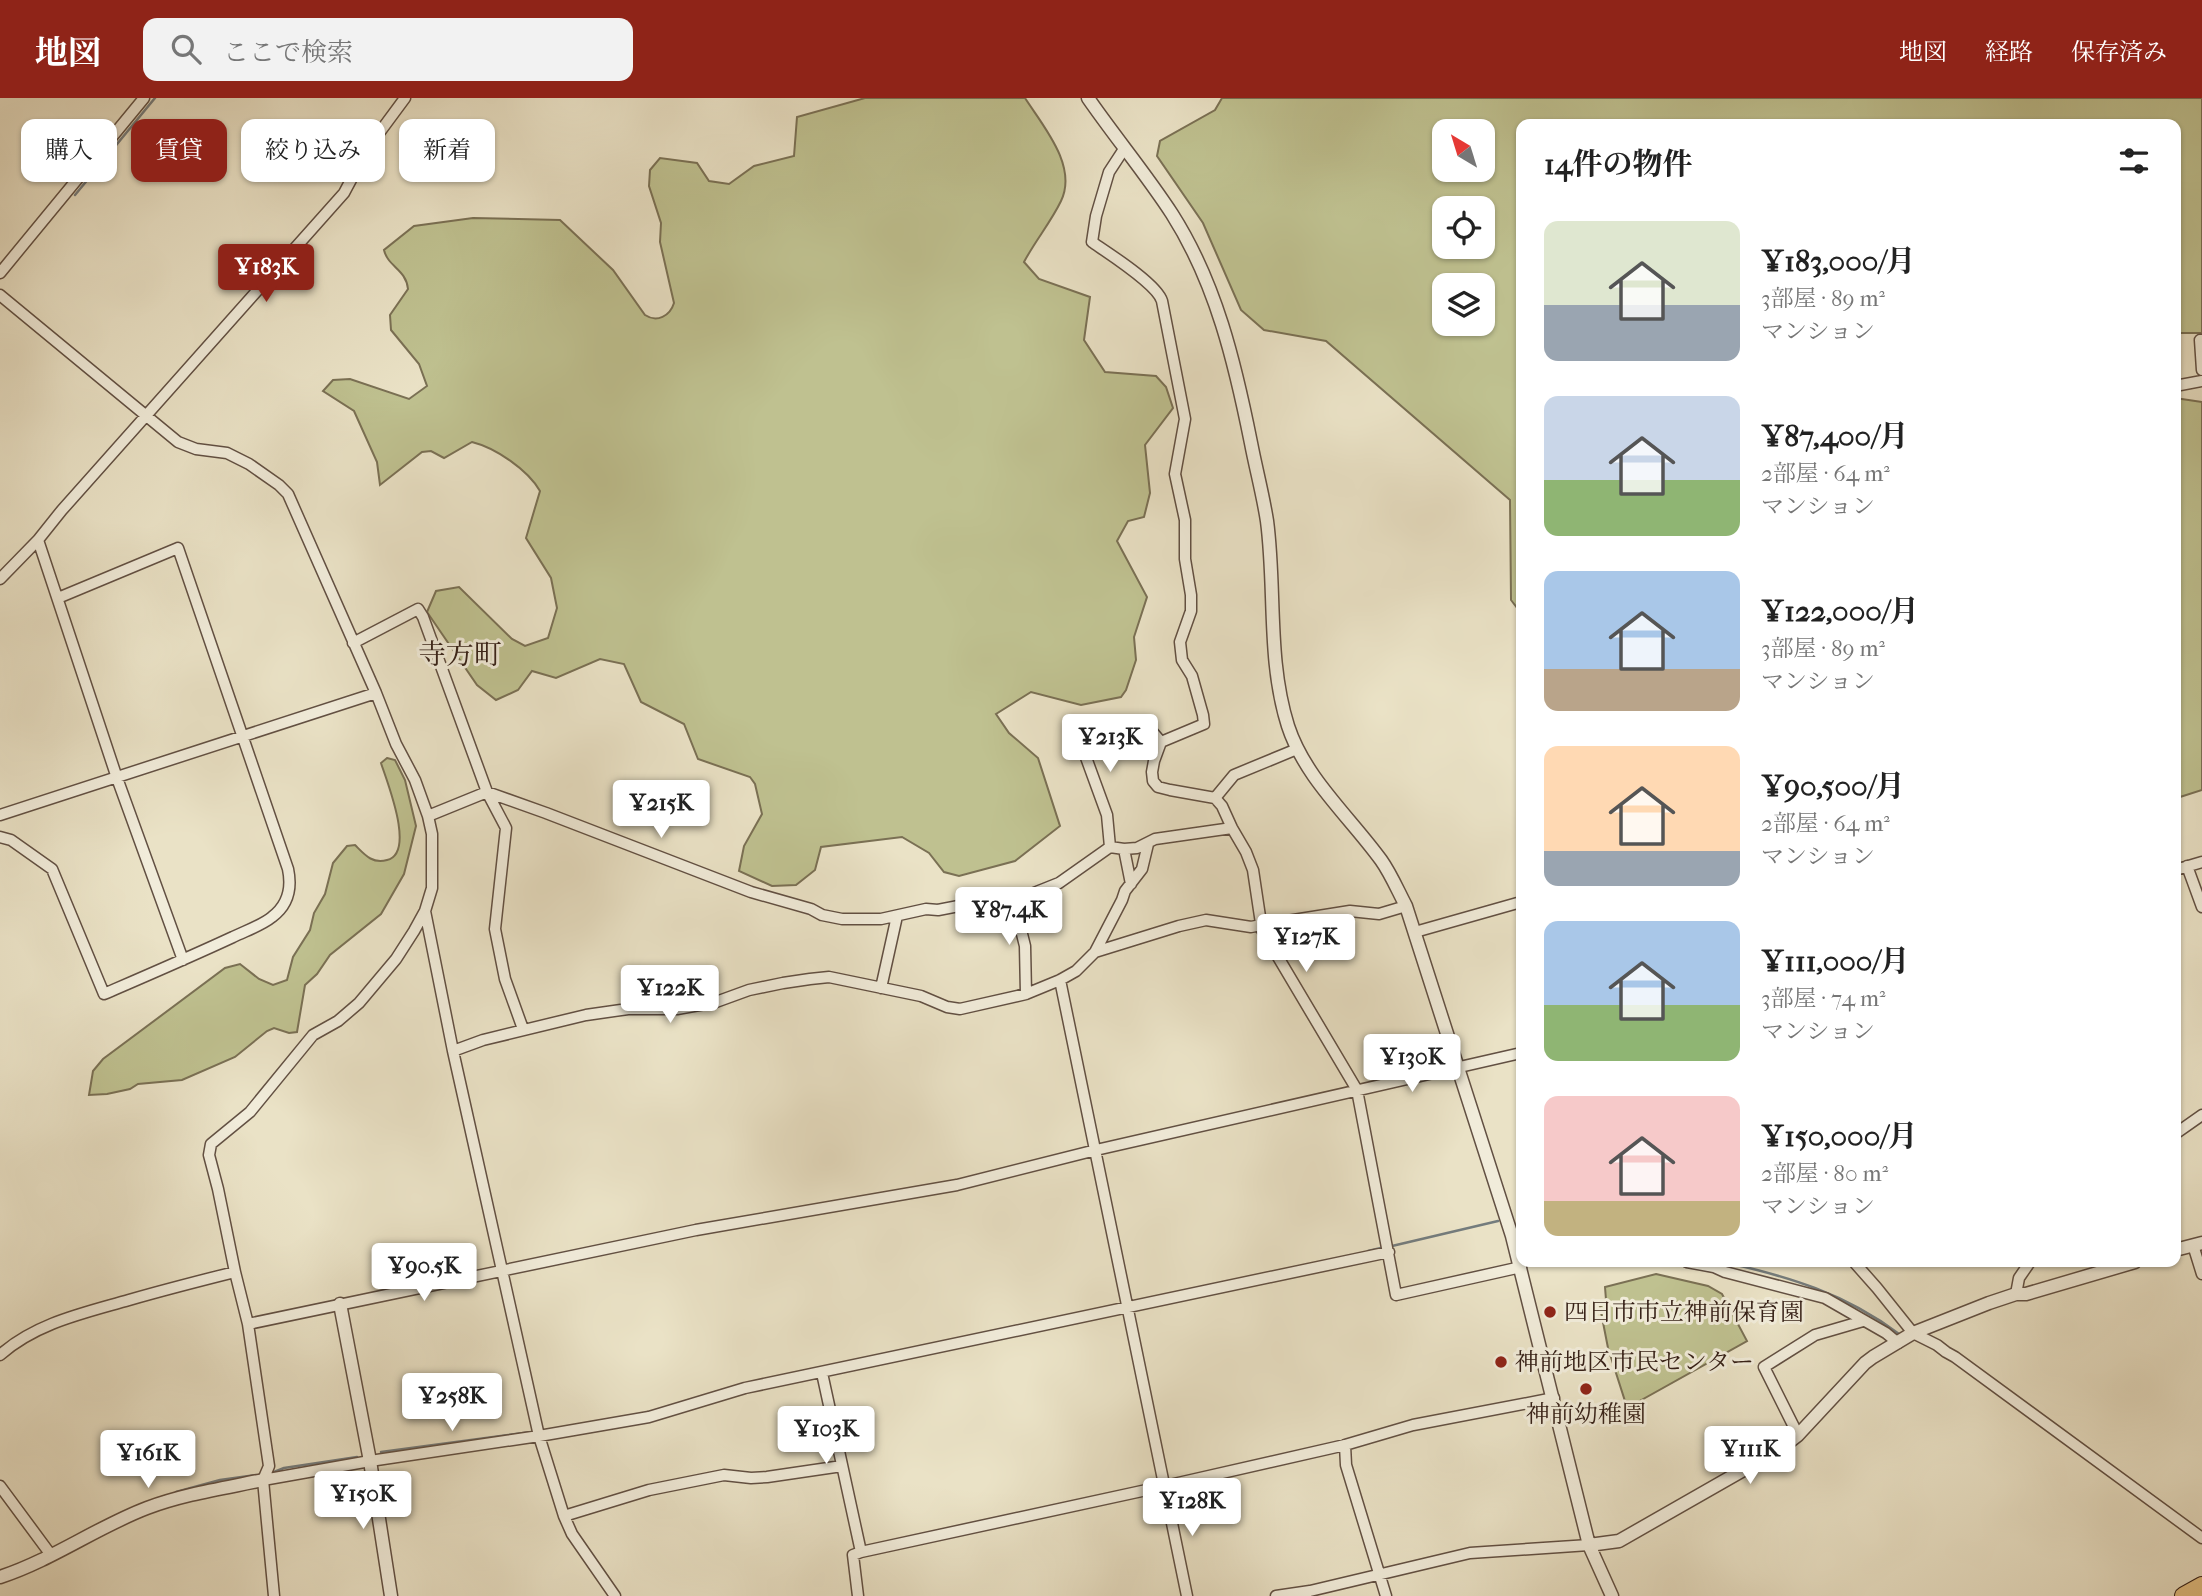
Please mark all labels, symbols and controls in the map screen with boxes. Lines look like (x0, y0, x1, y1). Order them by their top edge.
search box (143, 18, 633, 81)
icon: search (167, 30, 205, 68)
text: 地図 (35, 34, 101, 73)
text: ここで検索 (223, 37, 353, 68)
text: 地図 (1899, 38, 1947, 66)
text: 経路 (1985, 38, 2033, 66)
text: 保存済み (2071, 38, 2167, 66)
chip: 購入 (21, 119, 117, 182)
chip: 賃貸 (131, 119, 227, 182)
chip: 絞り込み (241, 119, 385, 182)
chip: 新着 (399, 119, 495, 182)
north arrow (1432, 119, 1494, 182)
map controls (1432, 119, 1495, 336)
icon: filters (2115, 142, 2153, 180)
text: 14件の物件 (1544, 147, 1692, 182)
button: locate (1432, 196, 1495, 259)
pin: ¥183K (217, 244, 315, 304)
text: ¥183,000/月 (1761, 244, 1916, 279)
icon: home (1600, 249, 1684, 333)
text: ¥183K (234, 253, 298, 280)
button: layers (1432, 273, 1495, 336)
text: 3部屋 · 89 m² (1761, 285, 1885, 312)
text: マンション (1761, 318, 1875, 345)
text: ¥87,400/月 (1761, 419, 1908, 454)
icon: home (1600, 424, 1684, 508)
text: 2部屋 · 64 m² (1761, 460, 1890, 487)
text: マンション (1761, 493, 1875, 520)
text: ¥122,000/月 (1761, 594, 1919, 629)
icon: home (1600, 599, 1684, 683)
text: 3部屋 · 89 m² (1761, 635, 1885, 662)
district label: 寺方町 (418, 638, 502, 671)
text: マンション (1761, 668, 1875, 695)
pin: ¥213K (1061, 714, 1159, 774)
text: ¥213K (1078, 723, 1142, 750)
text: ¥90,500/月 (1761, 769, 1905, 804)
icon: home (1600, 774, 1684, 858)
pin: ¥215K (612, 780, 710, 840)
text: ¥215K (629, 789, 693, 816)
text: 2部屋 · 64 m² (1761, 810, 1890, 837)
text: マンション (1761, 843, 1875, 870)
pin: ¥87.4K (952, 888, 1066, 947)
text: ¥87.4K (971, 896, 1047, 923)
pin: ¥127K (1257, 914, 1355, 974)
text: ¥127K (1273, 923, 1339, 950)
text: ¥111,000/月 (1761, 944, 1910, 979)
icon: home (1600, 949, 1684, 1033)
pin: ¥122K (621, 965, 719, 1025)
text: ¥122K (637, 974, 703, 1001)
text: 3部屋 · 74 m² (1761, 985, 1886, 1012)
text: マンション (1761, 1018, 1875, 1045)
pin: ¥130K (1363, 1034, 1461, 1094)
text: ¥130K (1380, 1043, 1444, 1070)
text: ¥150,000/月 (1761, 1119, 1918, 1154)
icon: home (1600, 1124, 1684, 1208)
text: 2部屋 · 80 m² (1761, 1160, 1888, 1187)
text: マンション (1761, 1193, 1875, 1220)
pin: ¥90.5K (367, 1244, 481, 1303)
text: ¥90.5K (388, 1252, 460, 1279)
place label: 四日市市立神前保育園 (1564, 1298, 1804, 1326)
marker: 四日市市立神前保育園 (1542, 1304, 1558, 1320)
place label: 神前地区市民センター (1515, 1348, 1754, 1376)
marker: 神前地区市民センター (1493, 1354, 1509, 1370)
pin: ¥258K (403, 1374, 501, 1433)
marker: 神前幼稚園 (1578, 1381, 1594, 1397)
text: ¥258K (418, 1382, 486, 1409)
place label: 神前幼稚園 (1526, 1400, 1646, 1428)
pin: ¥103K (777, 1406, 875, 1466)
text: ¥103K (794, 1415, 858, 1442)
pin: ¥111K (1701, 1426, 1799, 1486)
pin: ¥161K (99, 1430, 197, 1490)
text: ¥111K (1720, 1435, 1780, 1462)
text: ¥161K (116, 1439, 180, 1466)
pin: ¥150K (314, 1472, 412, 1531)
pin: ¥128K (1143, 1478, 1241, 1538)
text: ¥150K (330, 1480, 396, 1507)
text: ¥128K (1159, 1487, 1225, 1514)

